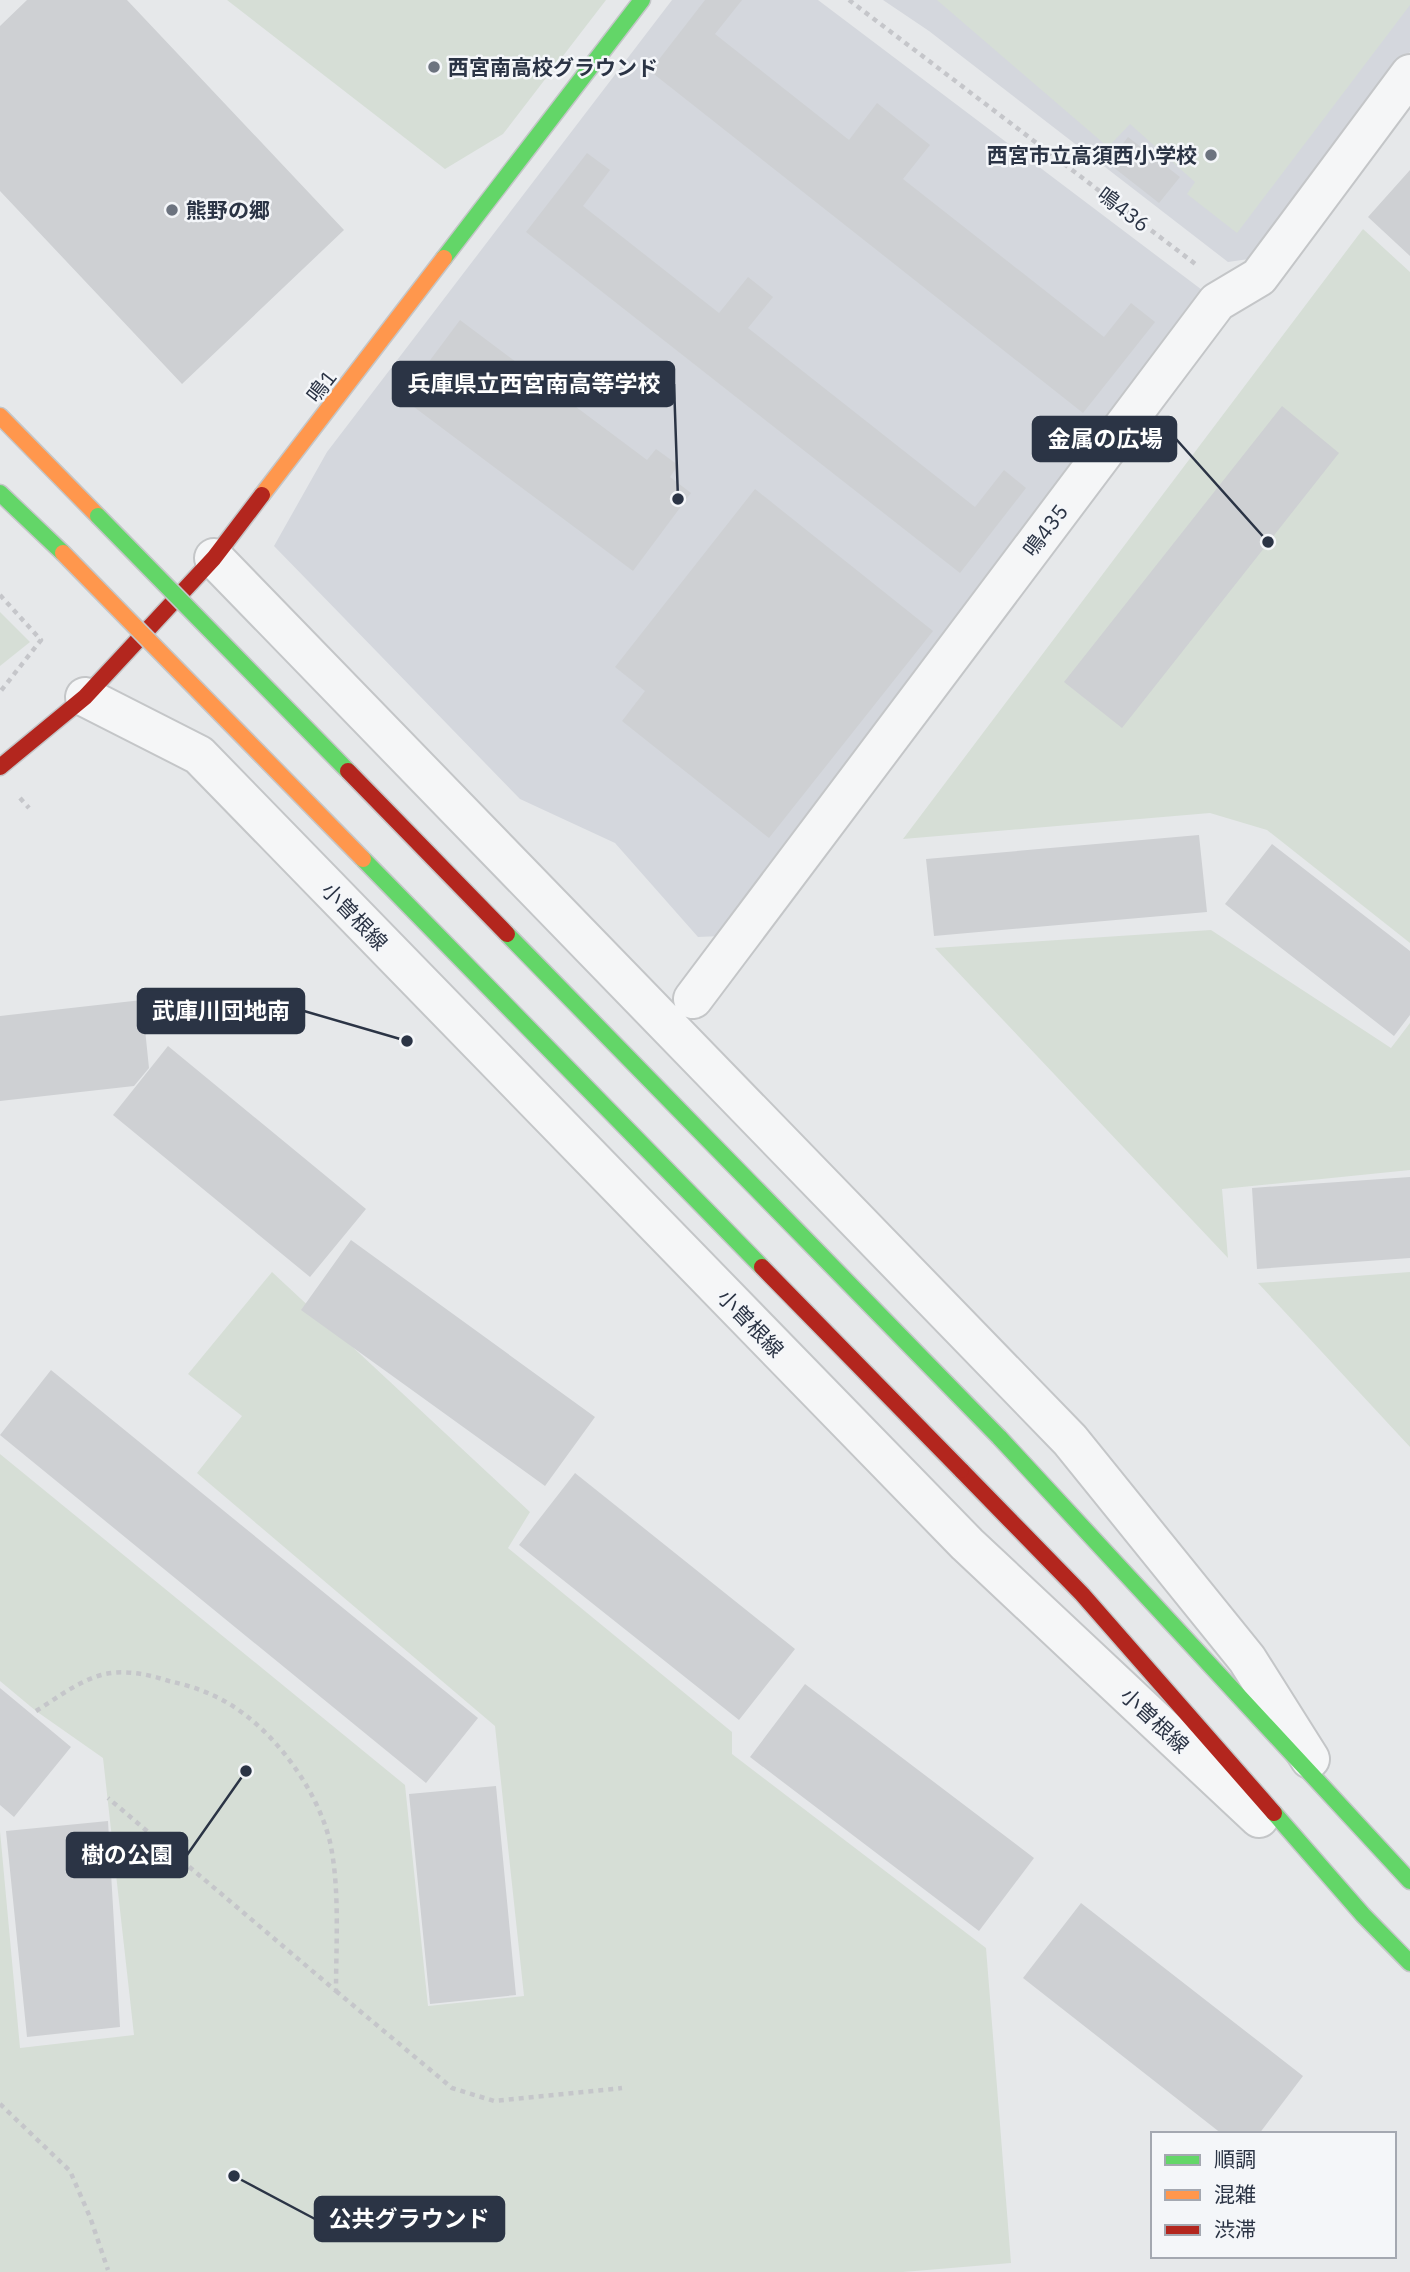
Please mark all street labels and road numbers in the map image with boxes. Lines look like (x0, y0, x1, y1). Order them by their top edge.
street label: 鳴436 (1092, 180, 1156, 238)
street label: 鳴1 (300, 364, 342, 408)
street label: 鳴435 (1016, 498, 1074, 562)
street label: 小曽根線 (316, 876, 394, 956)
street label: 小曽根線 (712, 1283, 790, 1363)
street label: 小曽根線 (1115, 1681, 1195, 1759)

